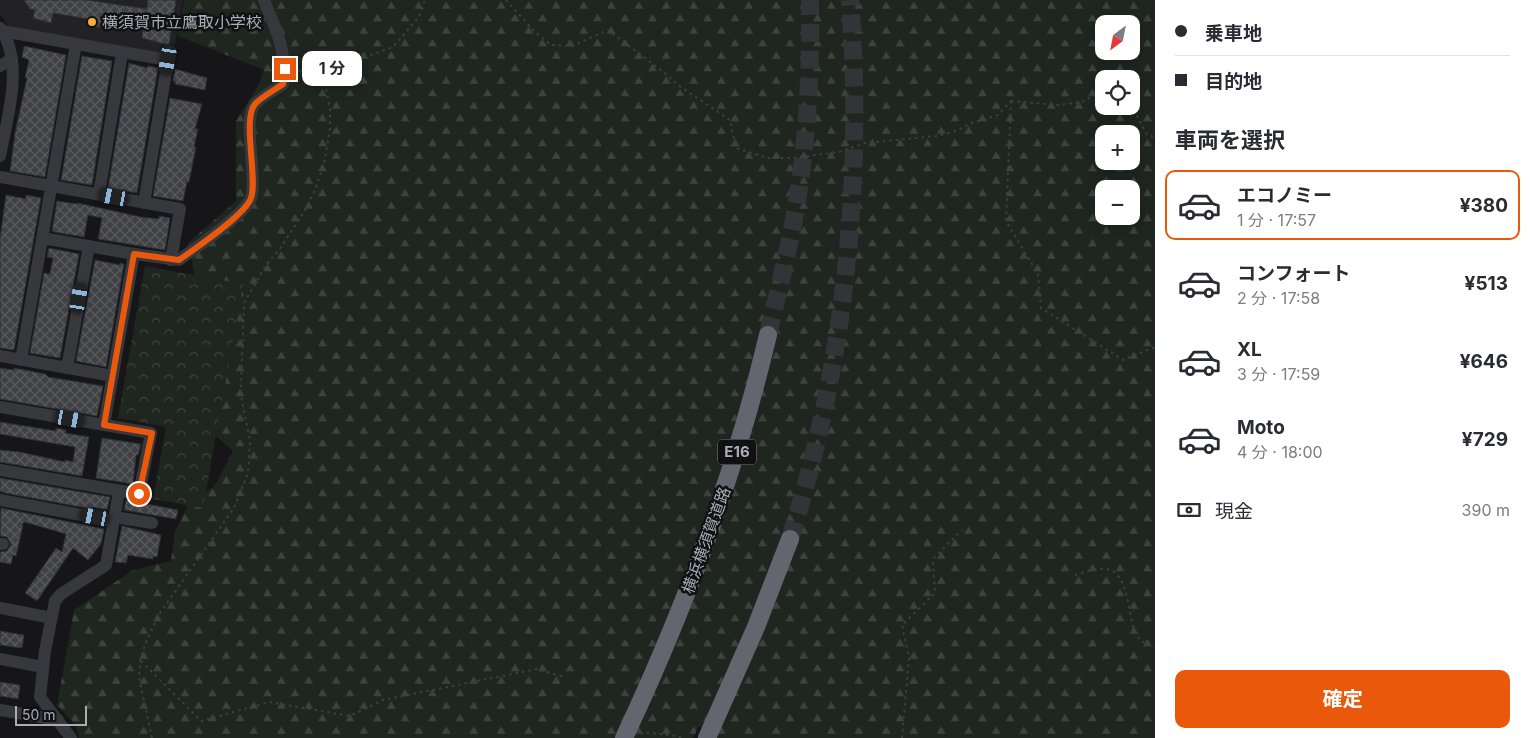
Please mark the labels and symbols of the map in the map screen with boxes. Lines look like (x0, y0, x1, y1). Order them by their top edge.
place label: 横須賀市立鷹取小学校 (102, 12, 262, 32)
north arrow (1095, 15, 1140, 60)
marker: 横須賀市立鷹取小学校 (86, 16, 98, 28)
car (158, 44, 177, 76)
callout: 1 分 (302, 52, 362, 86)
route end (274, 58, 296, 80)
car (97, 187, 130, 207)
car (69, 282, 88, 314)
car (53, 409, 86, 429)
road number: E16 (718, 440, 756, 464)
route start (128, 483, 150, 505)
street label: 横浜横須賀道路 (677, 484, 735, 596)
car (78, 507, 111, 527)
scale bar (15, 703, 88, 726)

